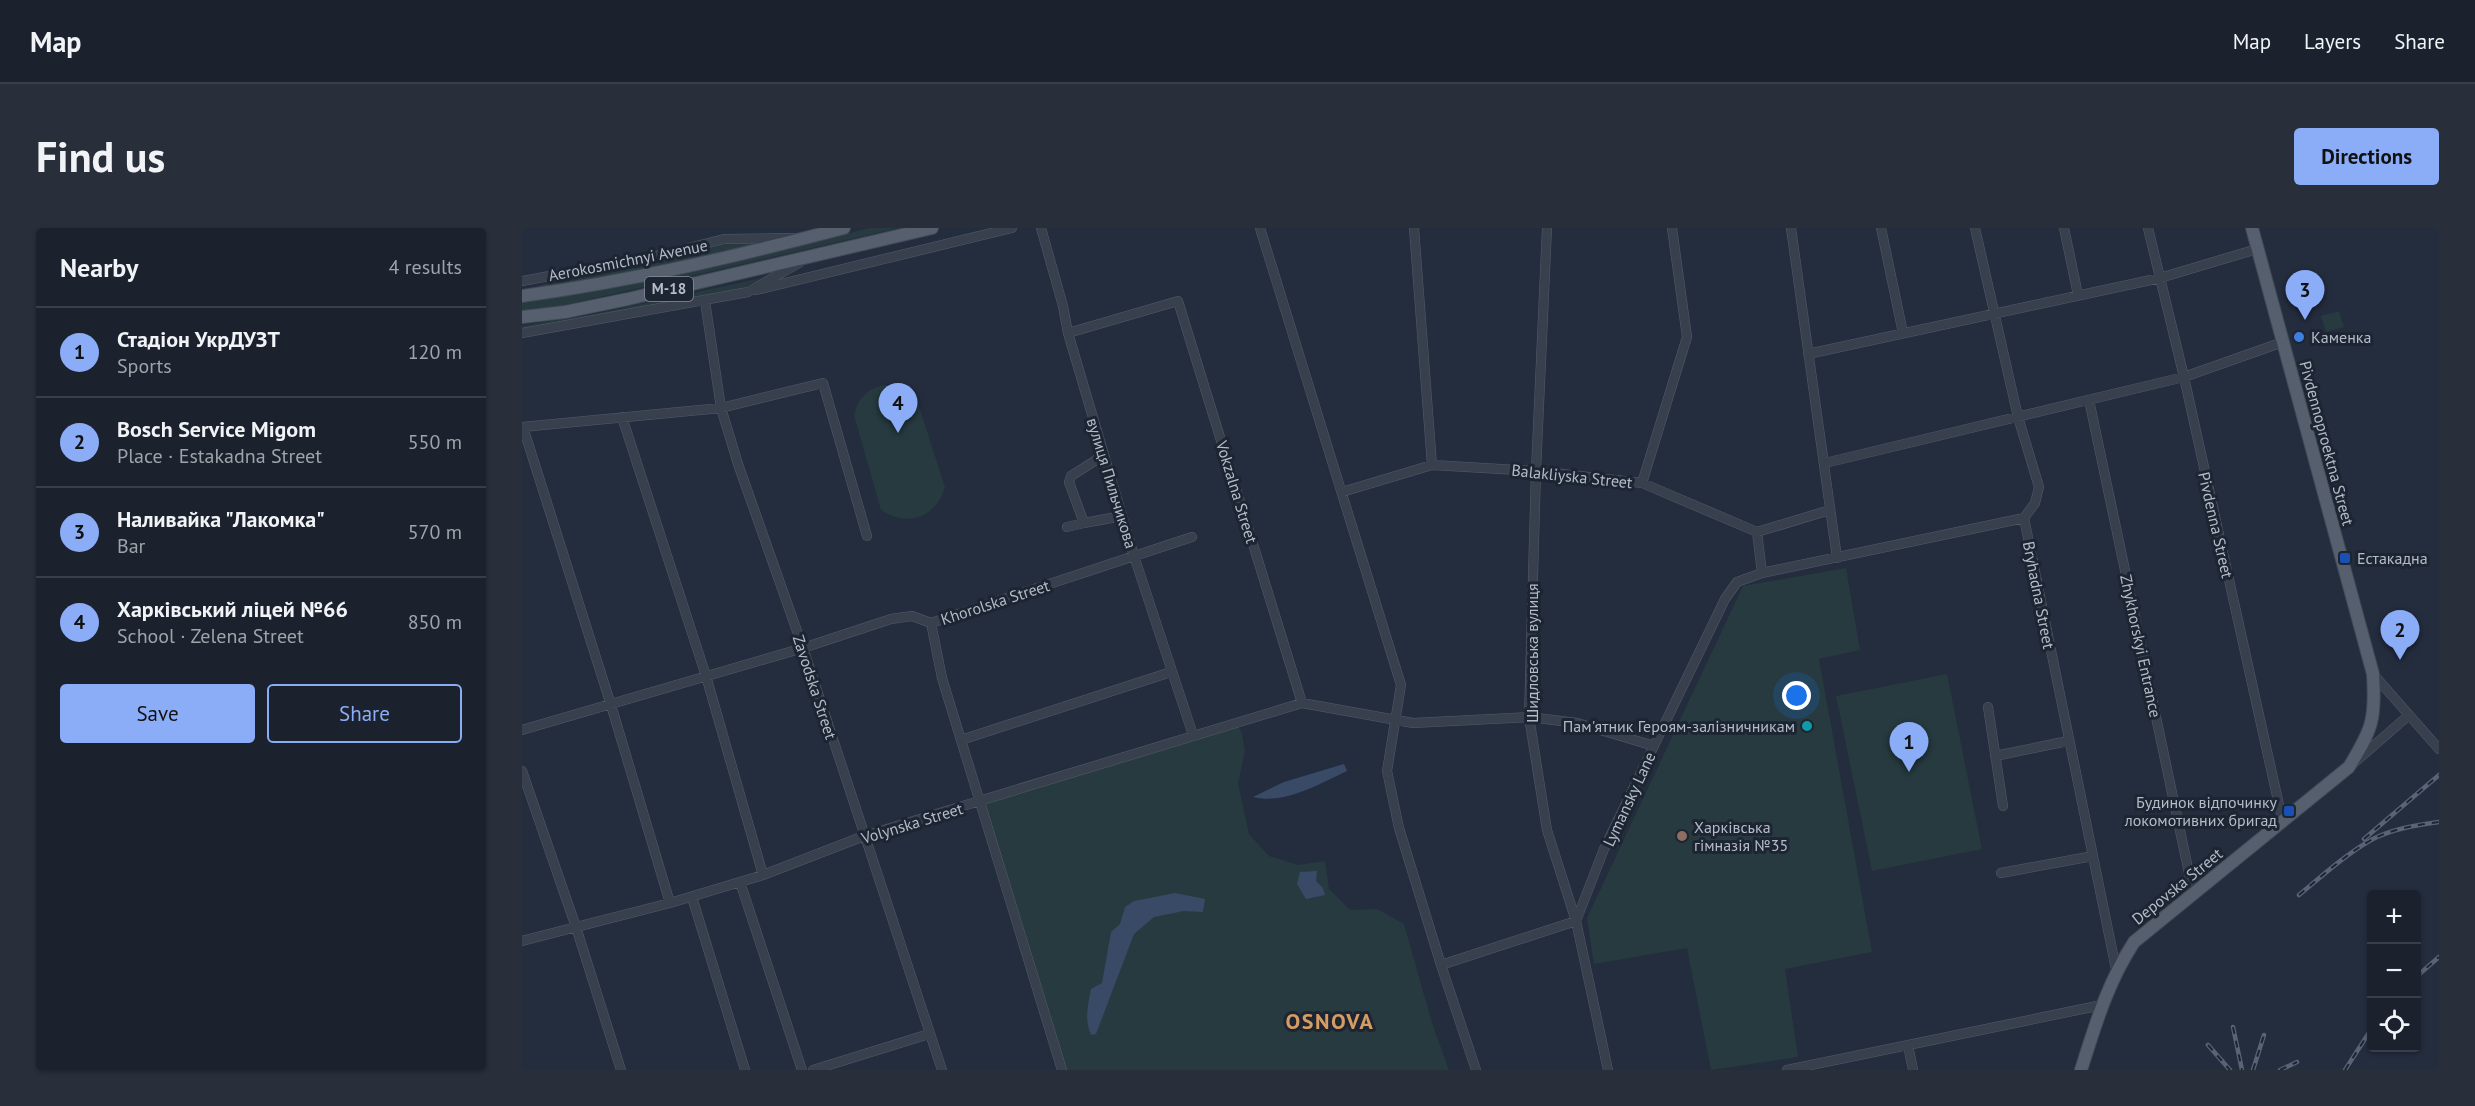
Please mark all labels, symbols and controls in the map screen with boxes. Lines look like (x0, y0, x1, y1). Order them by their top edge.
text: Map (30, 23, 81, 60)
text: Map (2233, 28, 2271, 55)
text: Layers (2304, 28, 2361, 55)
text: Share (2394, 28, 2445, 55)
button: Directions (2294, 128, 2439, 185)
text: Find us (36, 129, 165, 184)
street label: Aerokosmichnyi Avenue (547, 235, 709, 285)
text: Nearby (60, 251, 138, 284)
text: 4 results (389, 254, 462, 280)
pin: 3 (2286, 270, 2324, 320)
road number: М-18 (645, 277, 693, 301)
text: Стадіон УкрДУЗТ (117, 325, 280, 353)
place label: Каменка (2311, 327, 2371, 347)
marker: Каменка (2292, 330, 2306, 344)
text: 1 (74, 339, 85, 365)
text: 120 m (408, 339, 462, 365)
text: Sports (117, 353, 172, 379)
street label: Pivdennoproektna Street (2295, 359, 2359, 528)
pin: 4 (878, 384, 917, 433)
text: Bosch Service Migom (117, 415, 316, 443)
street label: вулиця Пильчикова (1083, 415, 1141, 551)
text: 2 (74, 429, 85, 455)
text: 550 m (408, 429, 462, 455)
street label: Vokzalna Street (1212, 437, 1262, 546)
text: Place · Estakadna Street (117, 443, 322, 469)
street label: Balakliyska Street (1511, 460, 1634, 492)
street label: Pivdenna Street (2194, 470, 2238, 581)
text: Наливайка "Лакомка" (117, 505, 325, 533)
text: 3 (74, 519, 85, 545)
text: 570 m (408, 519, 462, 545)
text: Bar (117, 533, 145, 559)
street label: Bryhadna Street (2019, 539, 2059, 651)
place label: Естакадна (2357, 548, 2428, 568)
marker: Естакадна (2338, 551, 2352, 565)
street label: Zhykhorskyi Entrance (2116, 573, 2166, 719)
street label: Khorolska Street (938, 575, 1052, 629)
street label: Шидловська вулиця (1522, 583, 1542, 723)
text: Харківський ліцей №66 (117, 595, 348, 623)
text: 4 (74, 609, 85, 635)
text: 850 m (408, 609, 462, 635)
pin: 2 (2380, 610, 2420, 660)
text: School · Zelena Street (117, 623, 304, 649)
street label: Zavodska Street (789, 632, 841, 742)
your location (1782, 681, 1811, 710)
button: Save (60, 684, 255, 743)
button: Share (267, 684, 462, 743)
place label: Пам'ятник Героям-залізничникам (1563, 716, 1795, 736)
marker: Пам'ятник Героям-залізничникам (1800, 719, 1814, 733)
pin: 1 (1890, 722, 1928, 772)
street label: Lymansky Lane (1598, 749, 1660, 849)
place label: Будинок відпочинку локомотивних бригад (2124, 792, 2278, 830)
street label: Volynska Street (858, 798, 966, 848)
marker: Будинок відпочинку локомотивних бригад (2282, 804, 2296, 818)
place label: Харківська гімназія №35 (1694, 817, 1788, 855)
marker: Харківська гімназія №35 (1675, 829, 1689, 843)
street label: Depovska Street (2128, 843, 2227, 929)
map controls (2367, 890, 2421, 1052)
button: + (2367, 890, 2421, 944)
button: − (2367, 944, 2421, 998)
button: locate (2367, 998, 2421, 1052)
district label: OSNOVA (1286, 1007, 1374, 1035)

